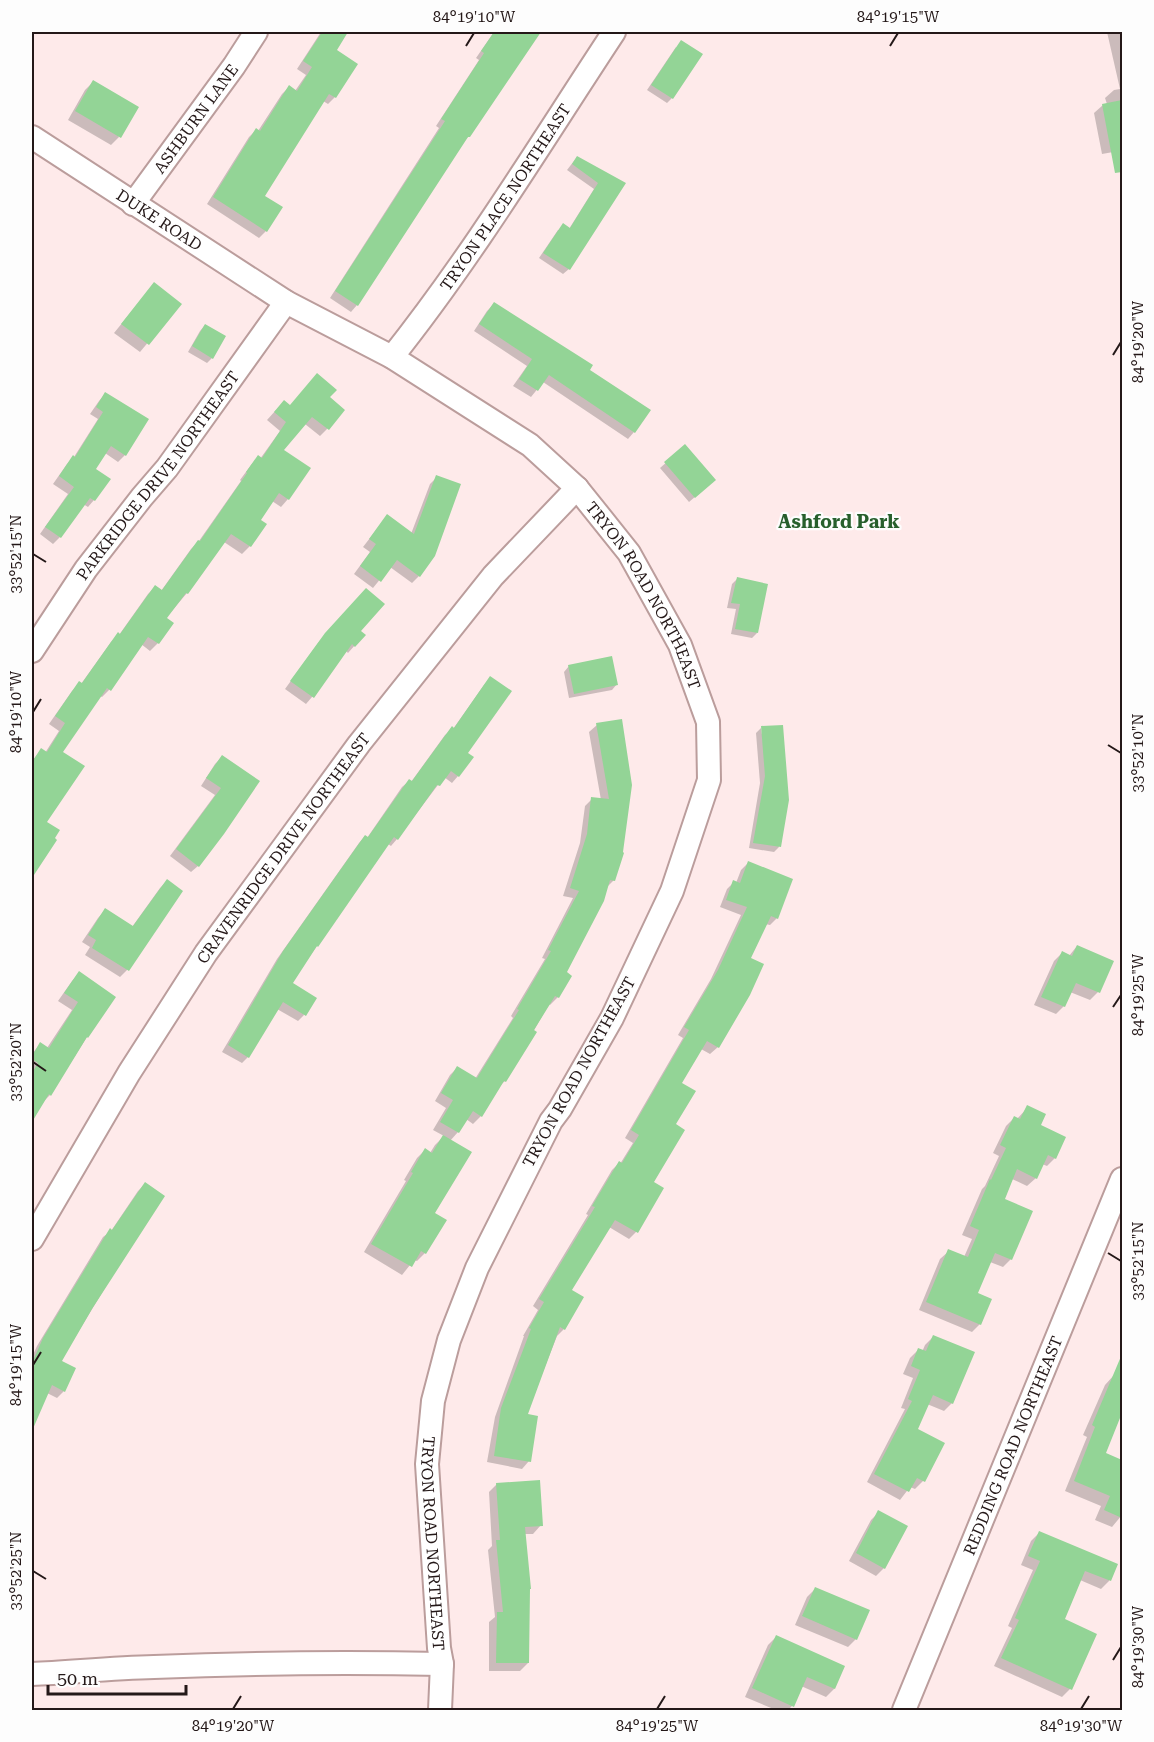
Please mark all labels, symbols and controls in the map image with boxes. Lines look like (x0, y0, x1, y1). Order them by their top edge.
text: 84°19'10"W (433, 8, 516, 26)
text: 84°19'15"W (857, 8, 940, 26)
street label: ASHBURN LANE (149, 60, 242, 177)
street label: TRYON PLACE NORTHEAST (436, 100, 575, 294)
street label: DUKE ROAD (113, 185, 206, 255)
text: 84°19'20"W (1129, 300, 1147, 383)
street label: PARKRIDGE DRIVE NORTHEAST (72, 367, 243, 583)
street label: TRYON ROAD NORTHEAST (582, 498, 705, 692)
district label: Ashford Park (778, 511, 900, 532)
text: 33°52'15"N (7, 514, 25, 594)
text: 84°19'10"W (7, 670, 25, 753)
text: 33°52'10"N (1129, 713, 1147, 793)
street label: CRAVENRIDGE DRIVE NORTHEAST (192, 729, 374, 967)
text: 84°19'25"W (1129, 953, 1147, 1036)
street label: TRYON ROAD NORTHEAST (519, 973, 639, 1170)
text: 33°52'20"N (7, 1022, 25, 1102)
text: 33°52'15"N (1129, 1221, 1147, 1301)
text: 84°19'15"W (7, 1323, 25, 1406)
street label: REDDING ROAD NORTHEAST (959, 1333, 1066, 1558)
street label: TRYON ROAD NORTHEAST (417, 1435, 449, 1651)
text: 33°52'25"N (7, 1531, 25, 1611)
text: 84°19'30"W (1129, 1605, 1147, 1688)
scale bar (48, 1658, 186, 1696)
text: 50 m (57, 1668, 98, 1689)
text: 84°19'20"W (192, 1717, 275, 1735)
text: 84°19'25"W (616, 1717, 699, 1735)
text: 84°19'30"W (1040, 1717, 1123, 1735)

